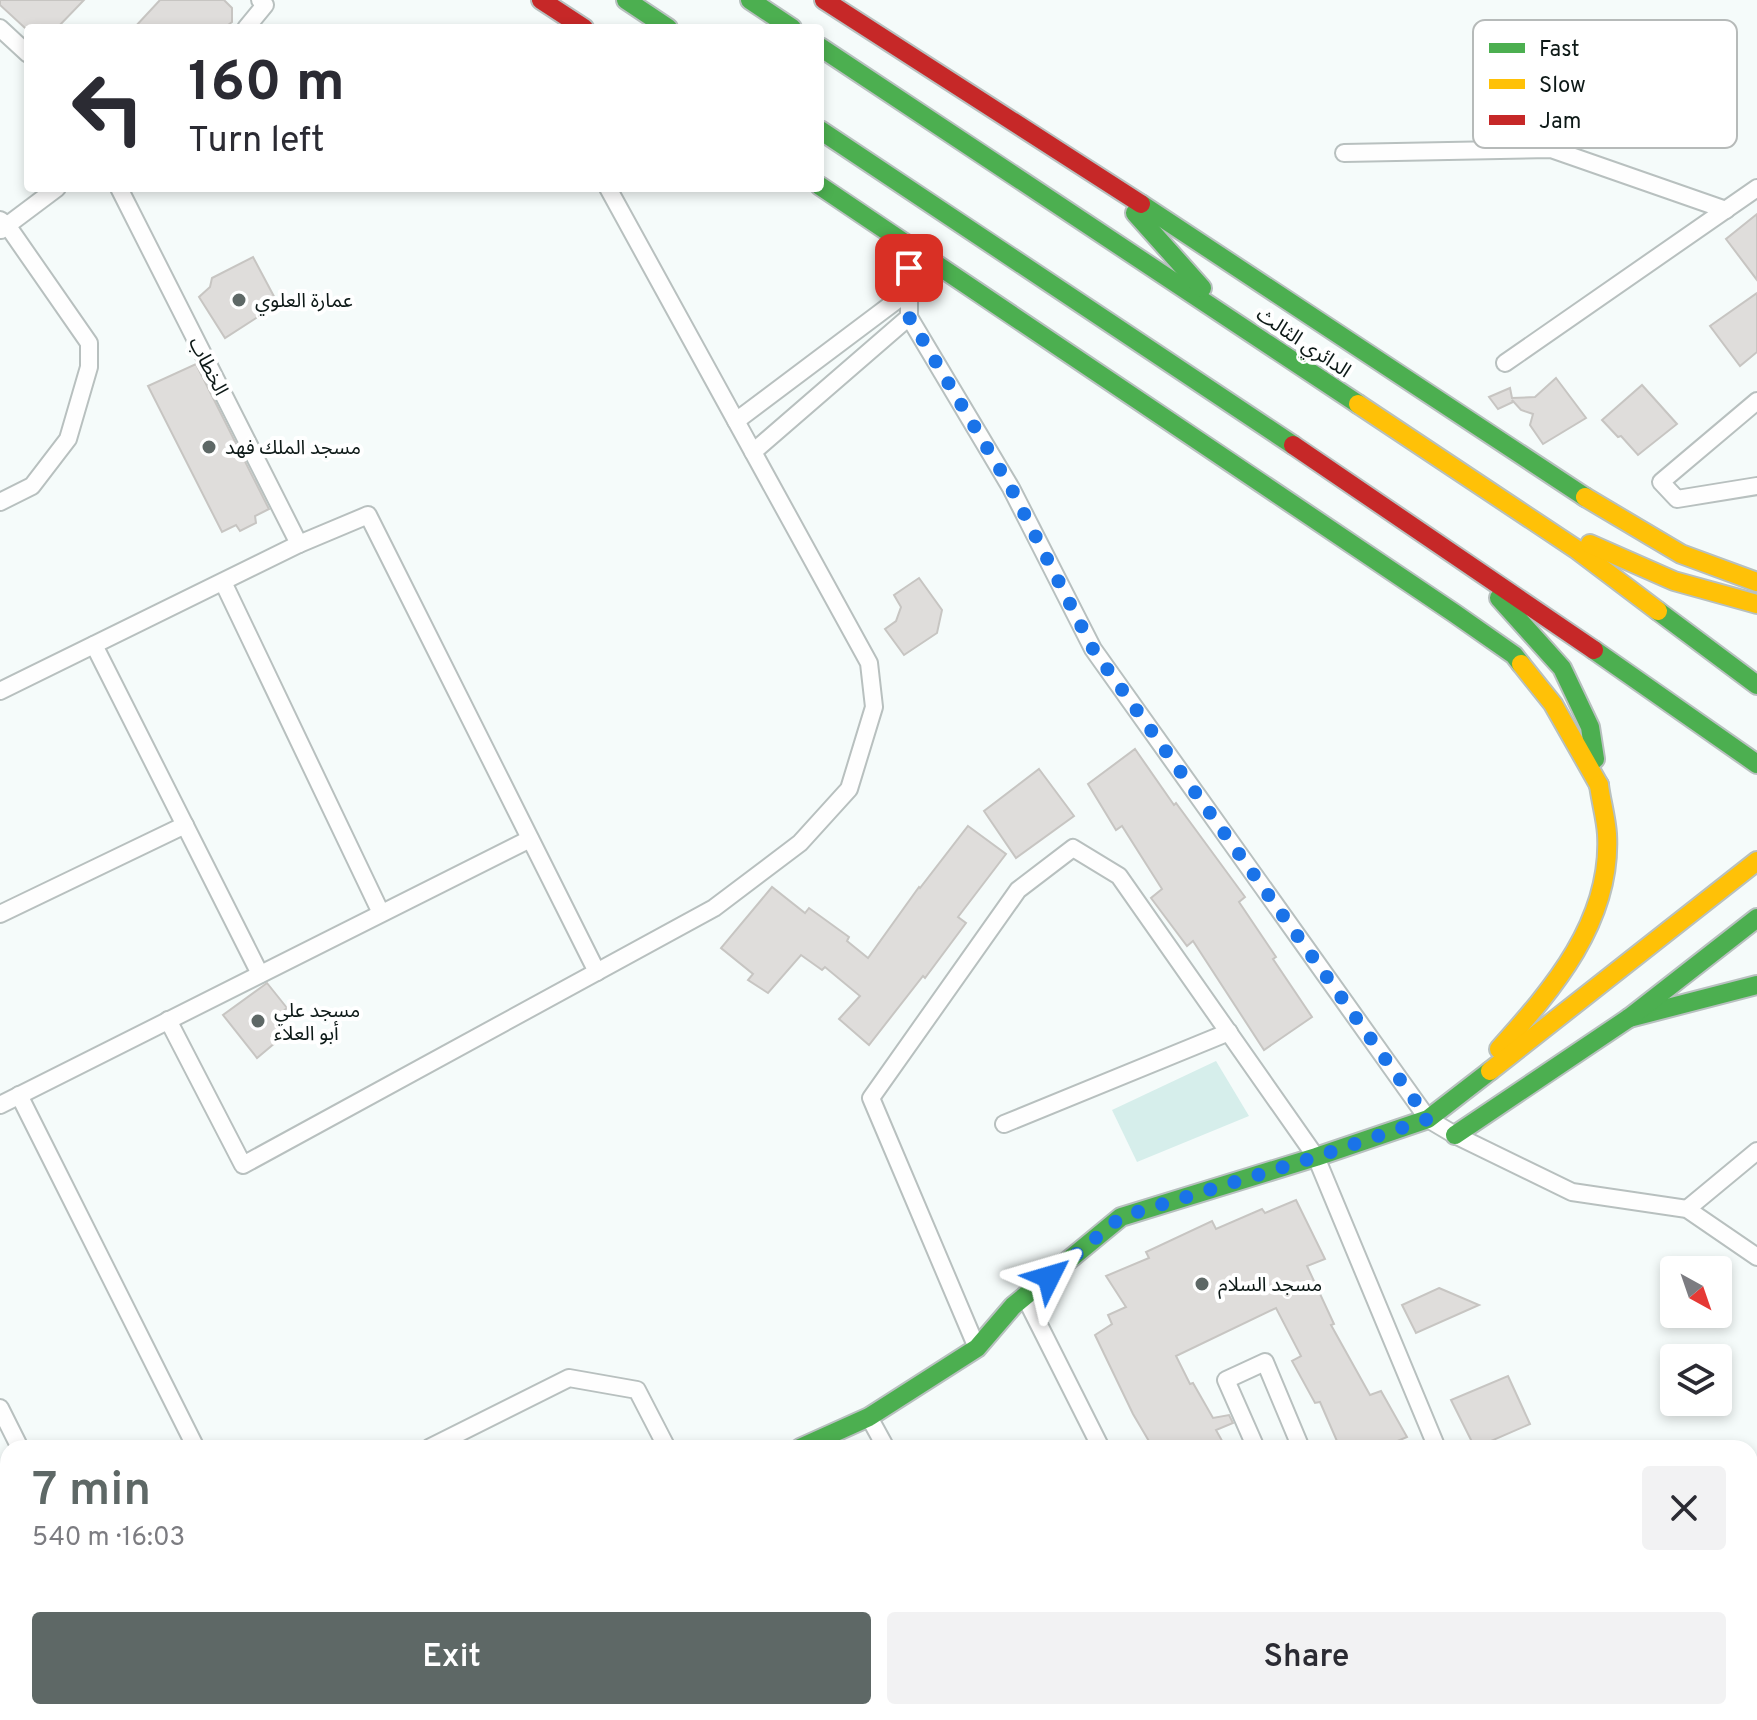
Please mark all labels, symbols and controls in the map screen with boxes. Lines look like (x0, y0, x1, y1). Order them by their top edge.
legend (1473, 20, 1737, 148)
text: Fast (1539, 37, 1580, 64)
text: 160 m (188, 50, 345, 120)
icon: left (56, 56, 160, 160)
text: Slow (1539, 73, 1586, 100)
text: Jam (1539, 109, 1582, 136)
text: Turn left (188, 119, 325, 165)
pin (875, 234, 943, 302)
icon: arrive (887, 246, 931, 290)
place label: عمارة العلوي (255, 289, 353, 316)
marker: عمارة العلوي (230, 291, 248, 309)
street label: الدائري الثالث (1250, 302, 1355, 385)
street label: الخطاب (181, 333, 233, 401)
place label: مسجد الملك فهد (225, 436, 361, 462)
marker: مسجد الملك فهد (200, 438, 218, 456)
place label: مسجد علي أبو العلاء (274, 999, 360, 1048)
marker: مسجد علي أبو العلاء (249, 1012, 267, 1030)
position arrow (1007, 1235, 1091, 1319)
north arrow (1660, 1256, 1732, 1328)
map controls (1660, 1256, 1732, 1416)
place label: مسجد السلام (1218, 1273, 1322, 1299)
marker: مسجد السلام (1193, 1275, 1211, 1293)
button: layers (1660, 1344, 1732, 1416)
text: 7 min (32, 1462, 151, 1522)
button: close (1642, 1466, 1726, 1550)
text: 540 m · 16:03 (32, 1522, 185, 1555)
button: Exit (32, 1612, 871, 1704)
button: Share (887, 1612, 1726, 1704)

